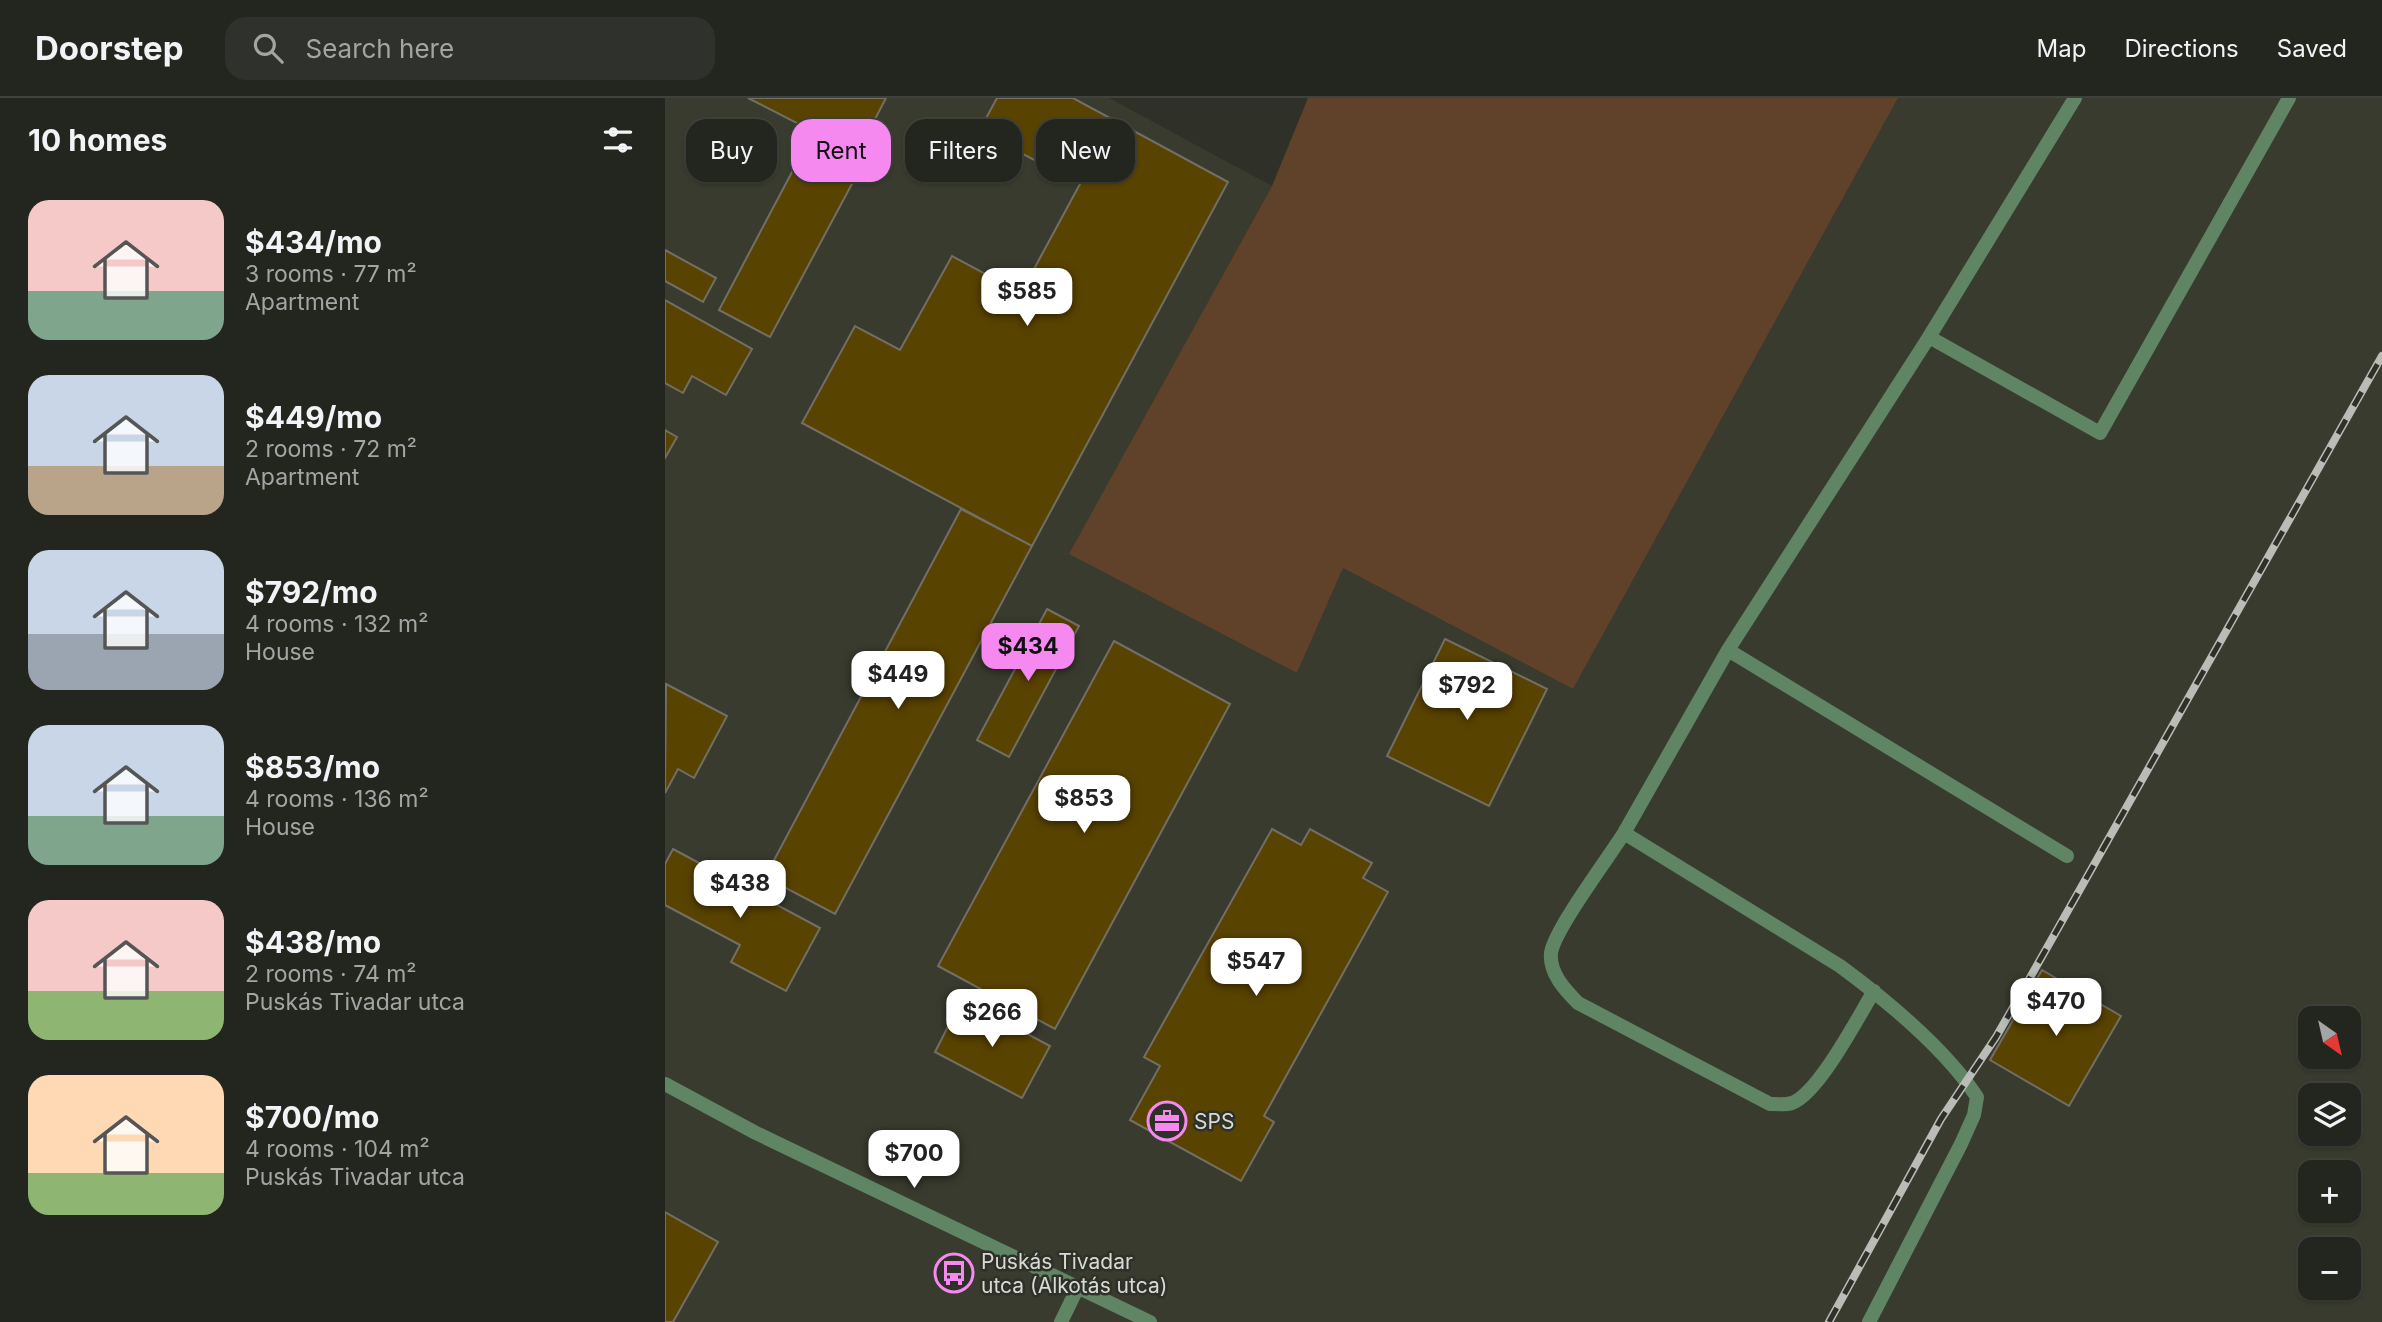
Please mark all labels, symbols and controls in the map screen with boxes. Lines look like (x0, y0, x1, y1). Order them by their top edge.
search box (225, 17, 715, 80)
text: Doorstep (35, 28, 183, 68)
icon: search (249, 29, 287, 67)
text: Search here (305, 33, 454, 64)
text: Map (2037, 34, 2086, 63)
text: Directions (2124, 34, 2239, 63)
text: Saved (2277, 34, 2347, 63)
chip: Buy (686, 119, 777, 182)
chip: Rent (791, 119, 891, 182)
chip: Filters (905, 119, 1022, 182)
chip: New (1036, 119, 1135, 182)
icon: filters (599, 121, 637, 159)
text: 10 homes (28, 122, 167, 158)
text: $434/mo (245, 224, 382, 260)
icon: home (84, 228, 168, 312)
text: 3 rooms · 77 m² (245, 260, 417, 288)
pin: $585 (986, 268, 1068, 328)
text: $585 (997, 277, 1057, 305)
text: Apartment (245, 288, 359, 316)
text: $449/mo (245, 399, 382, 435)
icon: home (84, 403, 168, 487)
text: 2 rooms · 72 m² (245, 435, 417, 463)
text: Apartment (245, 463, 359, 491)
text: $792/mo (245, 574, 378, 610)
icon: home (84, 578, 168, 662)
text: 4 rooms · 132 m² (245, 610, 428, 638)
pin: $434 (987, 624, 1069, 683)
text: $434 (997, 632, 1059, 660)
text: House (245, 638, 315, 666)
pin: $449 (857, 652, 939, 711)
text: $449 (867, 660, 929, 688)
pin: $792 (1426, 662, 1508, 722)
text: $792 (1438, 671, 1496, 699)
text: $853/mo (245, 749, 380, 785)
icon: home (84, 753, 168, 837)
pin: $853 (1043, 776, 1125, 835)
text: $853 (1054, 784, 1114, 812)
text: 4 rooms · 136 m² (245, 785, 429, 813)
text: House (245, 813, 315, 841)
pin: $438 (699, 860, 781, 920)
text: $438 (710, 869, 770, 897)
text: $438/mo (245, 924, 381, 960)
icon: home (84, 928, 168, 1012)
pin: $547 (1215, 939, 1297, 998)
text: $547 (1227, 947, 1285, 975)
text: 2 rooms · 74 m² (245, 960, 417, 988)
pin: $470 (2015, 978, 2097, 1038)
text: $470 (2026, 987, 2086, 1015)
text: Puskás Tivadar utca (245, 988, 465, 1016)
pin: $266 (951, 990, 1033, 1049)
text: $266 (962, 998, 1022, 1026)
north arrow (2298, 1006, 2361, 1069)
map controls (2298, 1006, 2361, 1300)
button: layers (2298, 1083, 2361, 1146)
text: $700/mo (245, 1099, 380, 1135)
office icon: SPS (1146, 1100, 1188, 1142)
icon: home (84, 1103, 168, 1187)
place label: SPS (1194, 1109, 1234, 1134)
pin: $700 (873, 1130, 955, 1190)
text: 4 rooms · 104 m² (245, 1135, 430, 1163)
text: $700 (884, 1139, 944, 1167)
button: + (2298, 1160, 2361, 1223)
text: Puskás Tivadar utca (245, 1163, 465, 1191)
button: − (2298, 1237, 2361, 1300)
place label: Puskás Tivadar utca (Alkotás utca) (981, 1249, 1167, 1298)
bus stop icon: Puskás Tivadar utca (Alkotás utca) (933, 1252, 975, 1294)

